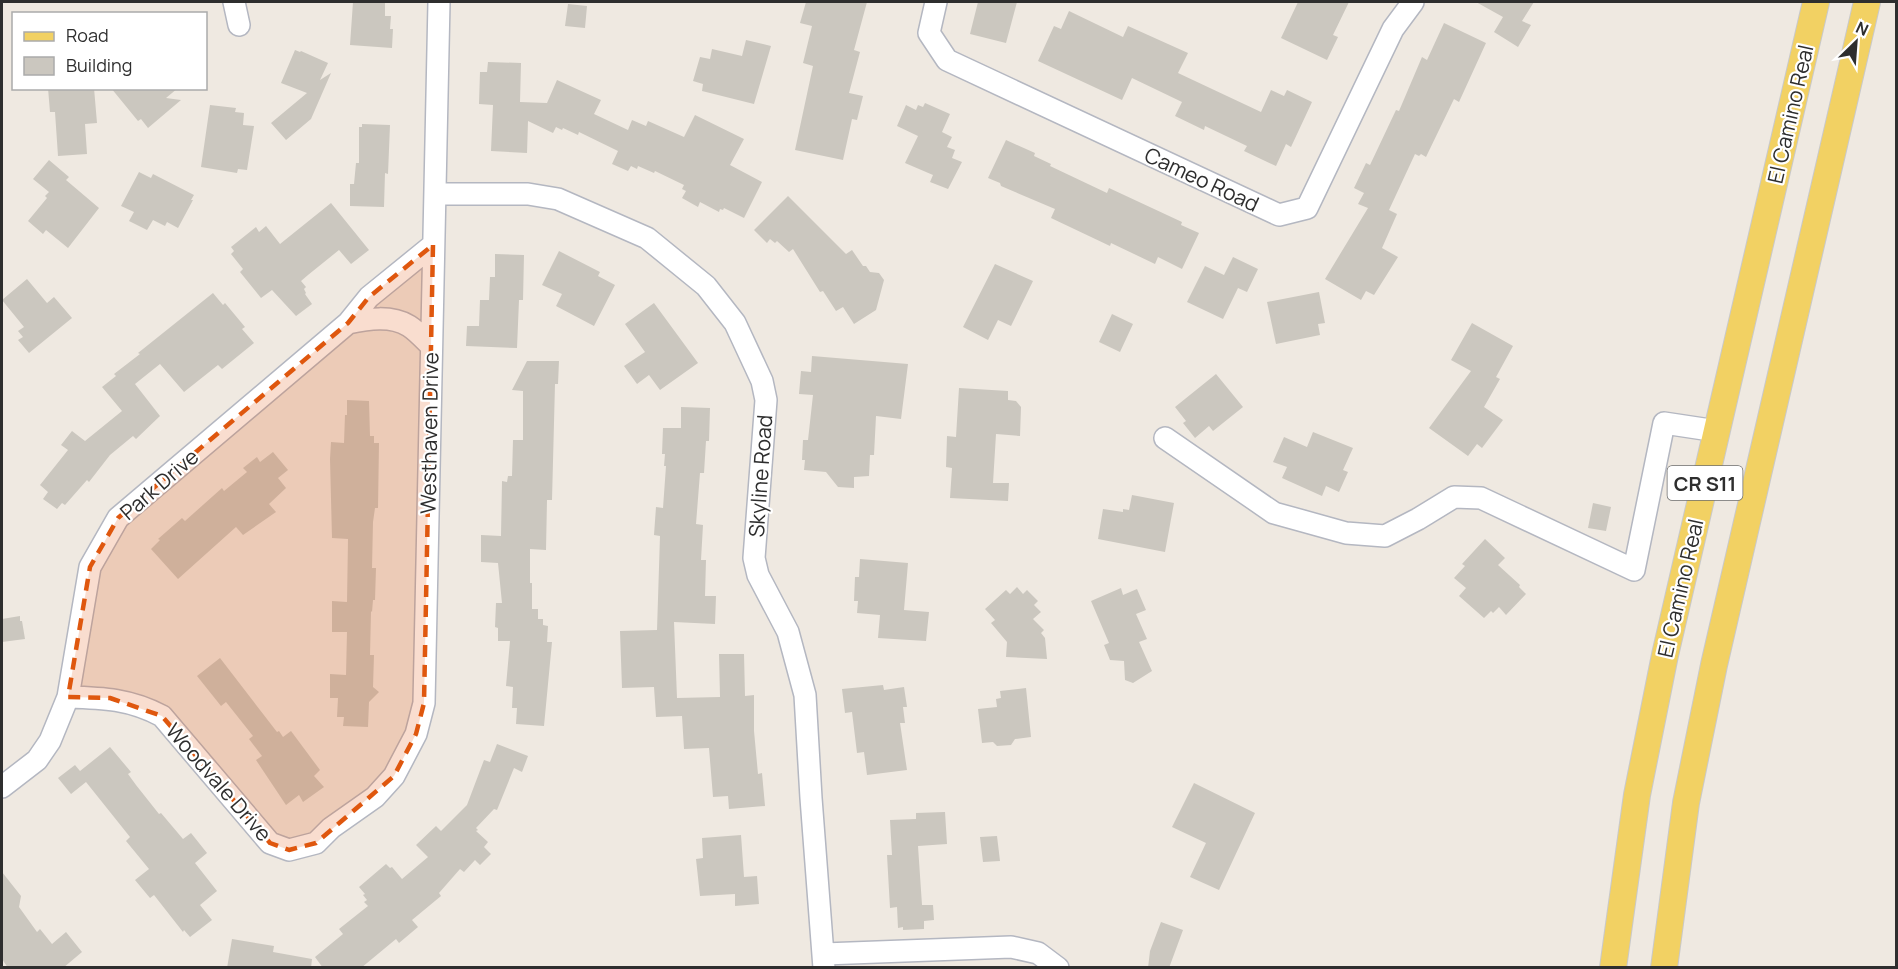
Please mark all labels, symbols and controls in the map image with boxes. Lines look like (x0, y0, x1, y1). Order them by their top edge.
legend (12, 12, 207, 90)
north arrow (1826, 12, 1886, 72)
text: N (1852, 16, 1872, 41)
text: Road (66, 23, 109, 47)
street label: El Camino Real (1760, 42, 1820, 186)
text: Building (66, 53, 132, 77)
street label: Cameo Road (1140, 140, 1264, 218)
street label: Westhaven Drive (414, 352, 444, 514)
street label: Skyline Road (742, 414, 778, 538)
street label: Park Drive (114, 442, 204, 526)
road number: CR S11 (1668, 466, 1742, 500)
street label: El Camino Real (1650, 516, 1710, 660)
street label: Woodvale Drive (160, 717, 278, 847)

